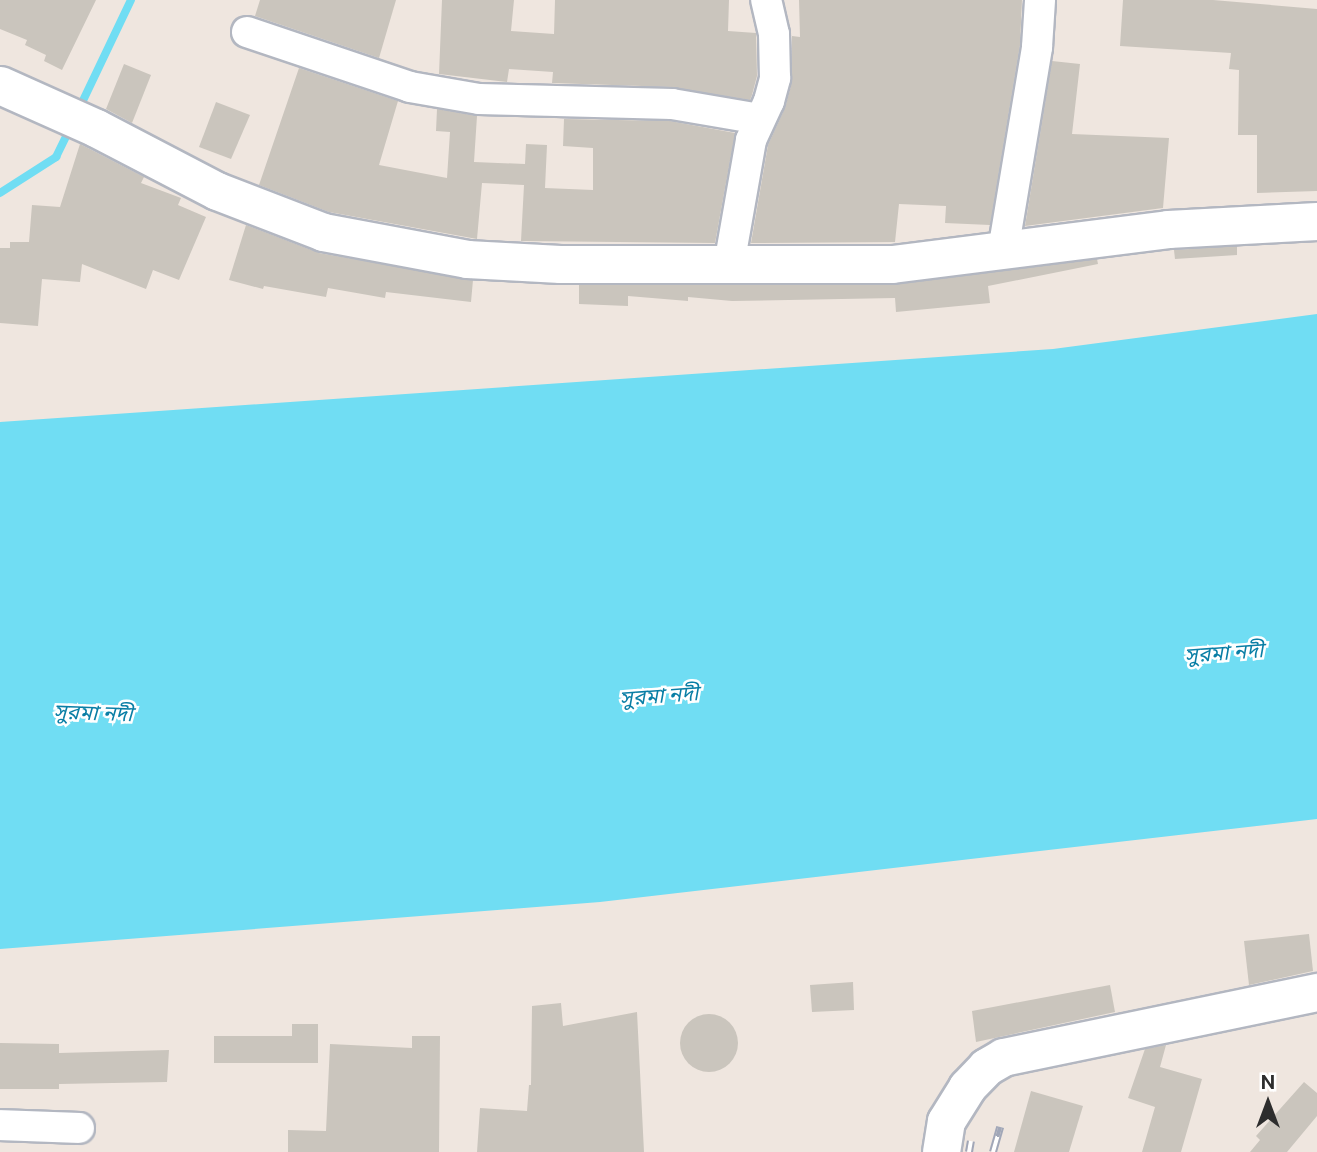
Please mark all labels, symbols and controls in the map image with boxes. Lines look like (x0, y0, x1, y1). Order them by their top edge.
water label: সুরমা নদী (1184, 638, 1264, 668)
water label: সুরমা নদী (619, 681, 699, 711)
water label: সুরমা নদী (53, 699, 133, 727)
north arrow (1233, 1068, 1303, 1138)
text: N (1261, 1071, 1275, 1093)

